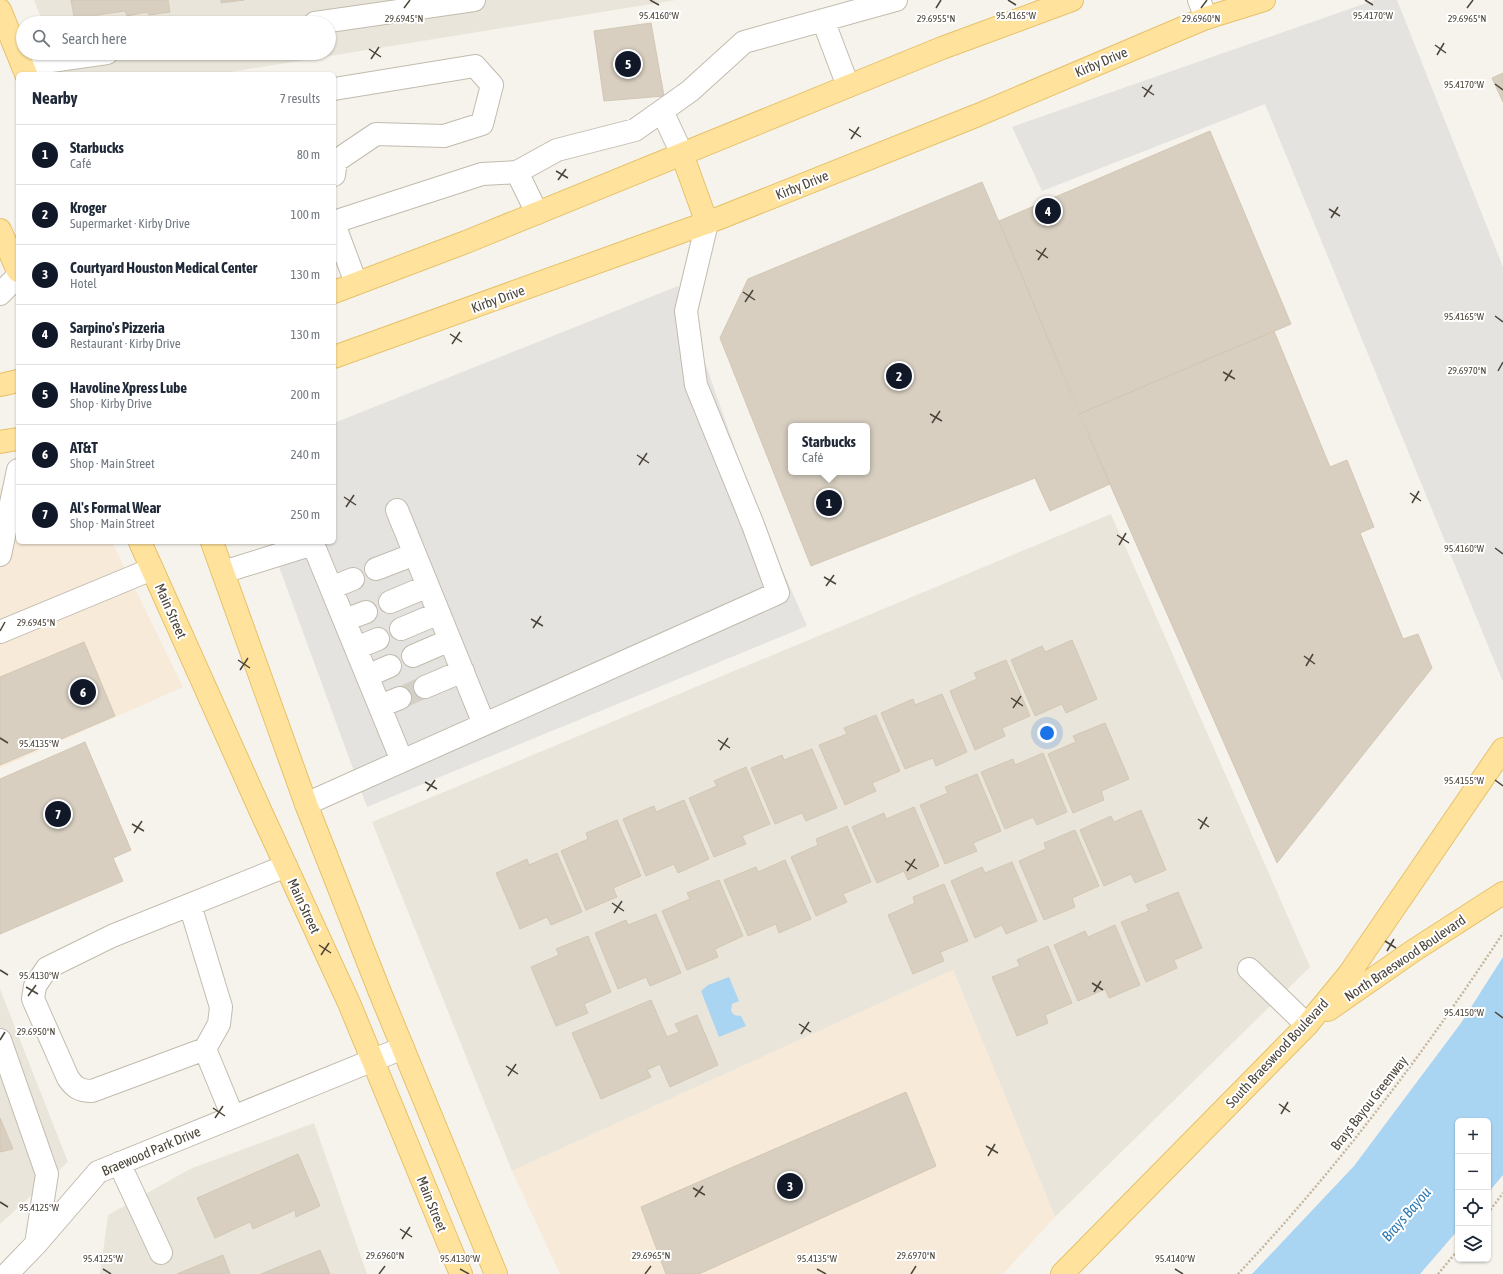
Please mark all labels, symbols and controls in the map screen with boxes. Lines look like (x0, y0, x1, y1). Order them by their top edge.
text: 95.4160°W (639, 10, 680, 21)
text: 95.4165°W (996, 10, 1037, 21)
text: 95.4170°W (1353, 10, 1394, 21)
text: 29.6945°N (385, 13, 423, 24)
text: 29.6955°N (917, 13, 955, 24)
text: 29.6960°N (1182, 13, 1220, 24)
text: 29.6965°N (1448, 13, 1486, 24)
search box (16, 16, 336, 60)
icon: search (30, 27, 52, 49)
text: Search here (62, 30, 127, 47)
street label: Kirby Drive (1072, 44, 1130, 80)
pin: 5 (615, 49, 641, 79)
text: 95.4170°W (1444, 79, 1485, 90)
text: Nearby (32, 88, 78, 108)
text: 7 results (280, 91, 320, 106)
text: Starbucks (70, 139, 124, 156)
text: 1 (42, 147, 48, 162)
text: 80 m (297, 147, 320, 162)
text: Café (70, 156, 91, 171)
street label: Kirby Drive (773, 167, 831, 203)
pin: 4 (1035, 196, 1061, 226)
text: Kroger (70, 199, 106, 216)
text: 2 (42, 207, 48, 222)
text: 100 m (291, 207, 320, 222)
text: Supermarket · Kirby Drive (70, 216, 190, 231)
text: Courtyard Houston Medical Center (70, 259, 257, 276)
text: 3 (42, 267, 48, 282)
text: 130 m (291, 267, 320, 282)
text: Hotel (70, 276, 97, 291)
street label: Kirby Drive (469, 282, 527, 316)
text: 95.4165°W (1444, 311, 1485, 322)
text: Sarpino's Pizzeria (70, 319, 165, 336)
text: 4 (42, 327, 48, 342)
text: 130 m (291, 327, 320, 342)
text: Restaurant · Kirby Drive (70, 336, 181, 351)
pin: 2 (886, 361, 912, 391)
text: 29.6970°N (1448, 365, 1486, 376)
text: Havoline Xpress Lube (70, 379, 187, 396)
text: 5 (42, 387, 48, 402)
text: 200 m (291, 387, 320, 402)
text: Shop · Kirby Drive (70, 396, 152, 411)
popup (788, 423, 870, 475)
text: Starbucks (802, 433, 856, 450)
text: AT&T (70, 439, 98, 456)
text: 6 (42, 447, 48, 462)
text: 240 m (291, 447, 320, 462)
text: Café (802, 450, 823, 465)
text: Shop · Main Street (70, 456, 155, 471)
pin: 1 (816, 488, 842, 518)
text: Al's Formal Wear (70, 499, 161, 516)
text: 7 (42, 507, 48, 522)
text: 250 m (291, 507, 320, 522)
text: Shop · Main Street (70, 516, 155, 531)
text: 95.4160°W (1444, 543, 1485, 554)
street label: Main Street (152, 581, 190, 641)
text: 29.6945°N (17, 617, 55, 628)
pin: 6 (70, 677, 96, 707)
your location (1037, 723, 1057, 743)
text: 95.4135°W (19, 738, 60, 749)
text: 95.4155°W (1444, 775, 1485, 786)
pin: 7 (45, 799, 71, 829)
street label: Main Street (284, 876, 324, 936)
street label: North Braeswood Boulevard (1341, 912, 1469, 1004)
text: 95.4130°W (19, 970, 60, 981)
street label: South Braeswood Boulevard (1222, 995, 1332, 1111)
text: 95.4150°W (1444, 1007, 1485, 1018)
text: 29.6950°N (17, 1026, 55, 1037)
street label: Brays Bayou Greenway (1327, 1053, 1411, 1153)
map controls (1455, 1118, 1491, 1262)
button: + (1455, 1118, 1491, 1154)
street label: Braewood Park Drive (99, 1123, 203, 1179)
button: − (1455, 1154, 1491, 1190)
pin: 3 (777, 1171, 803, 1201)
street label: Main Street (414, 1174, 450, 1234)
water label: Brays Bayou (1378, 1184, 1434, 1244)
button: locate (1455, 1190, 1491, 1226)
text: 95.4125°W (19, 1202, 60, 1213)
button: layers (1455, 1226, 1491, 1262)
text: 29.6960°N (366, 1250, 404, 1261)
text: 29.6965°N (632, 1250, 670, 1261)
text: 29.6970°N (897, 1250, 935, 1261)
text: 95.4125°W (83, 1253, 124, 1264)
text: 95.4130°W (440, 1253, 481, 1264)
text: 95.4135°W (797, 1253, 838, 1264)
text: 95.4140°W (1155, 1253, 1196, 1264)

